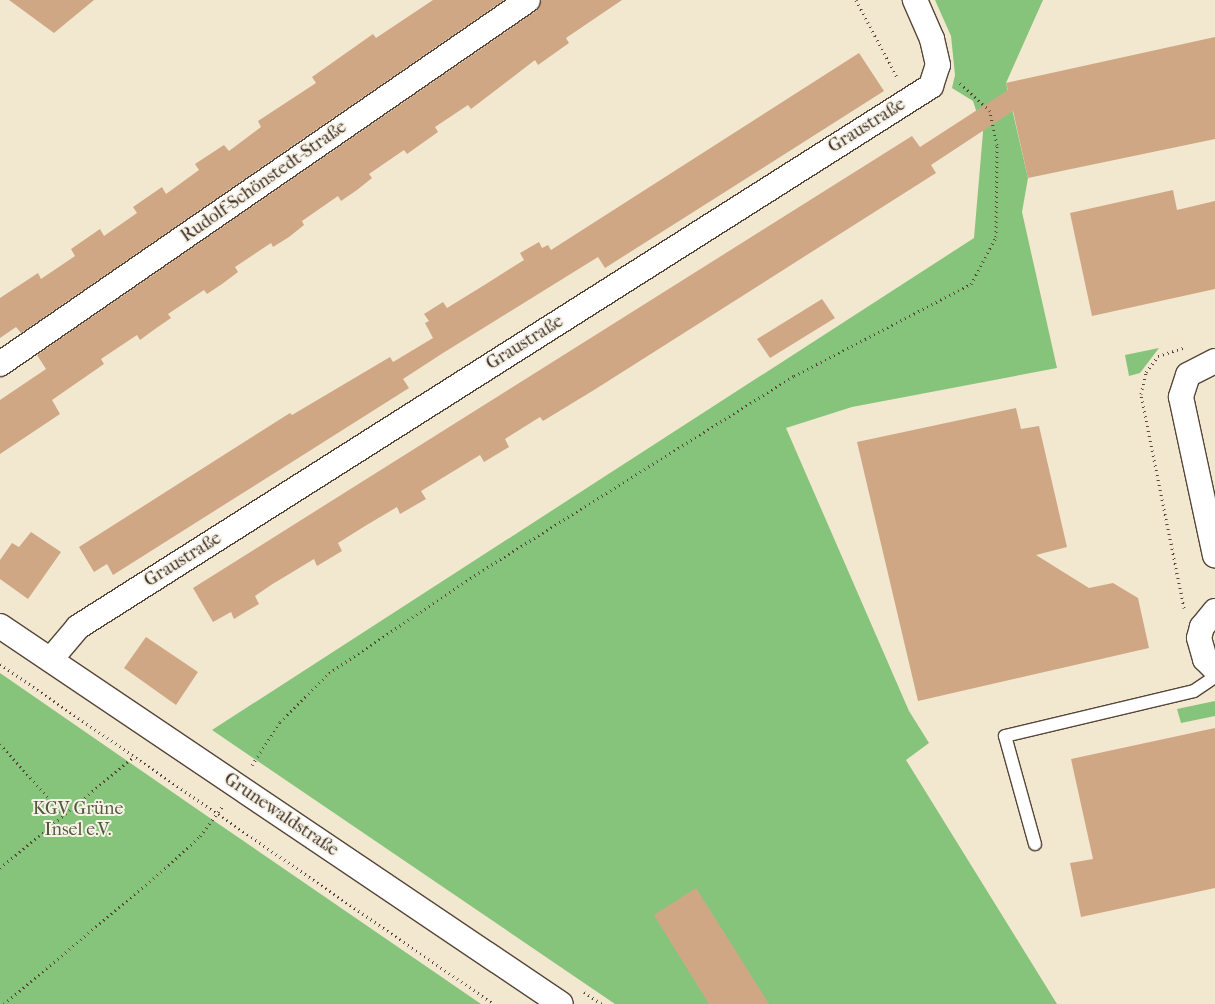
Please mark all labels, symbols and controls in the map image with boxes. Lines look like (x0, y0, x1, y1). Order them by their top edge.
street label: Graustraße (825, 94, 909, 158)
street label: Rudolf-Schönstedt-Straße (177, 117, 351, 247)
street label: Graustraße (483, 311, 567, 375)
street label: Graustraße (141, 528, 225, 592)
street label: Grunewaldstraße (220, 769, 342, 861)
park label: KGV Grüne Insel e.V. (33, 799, 123, 842)

